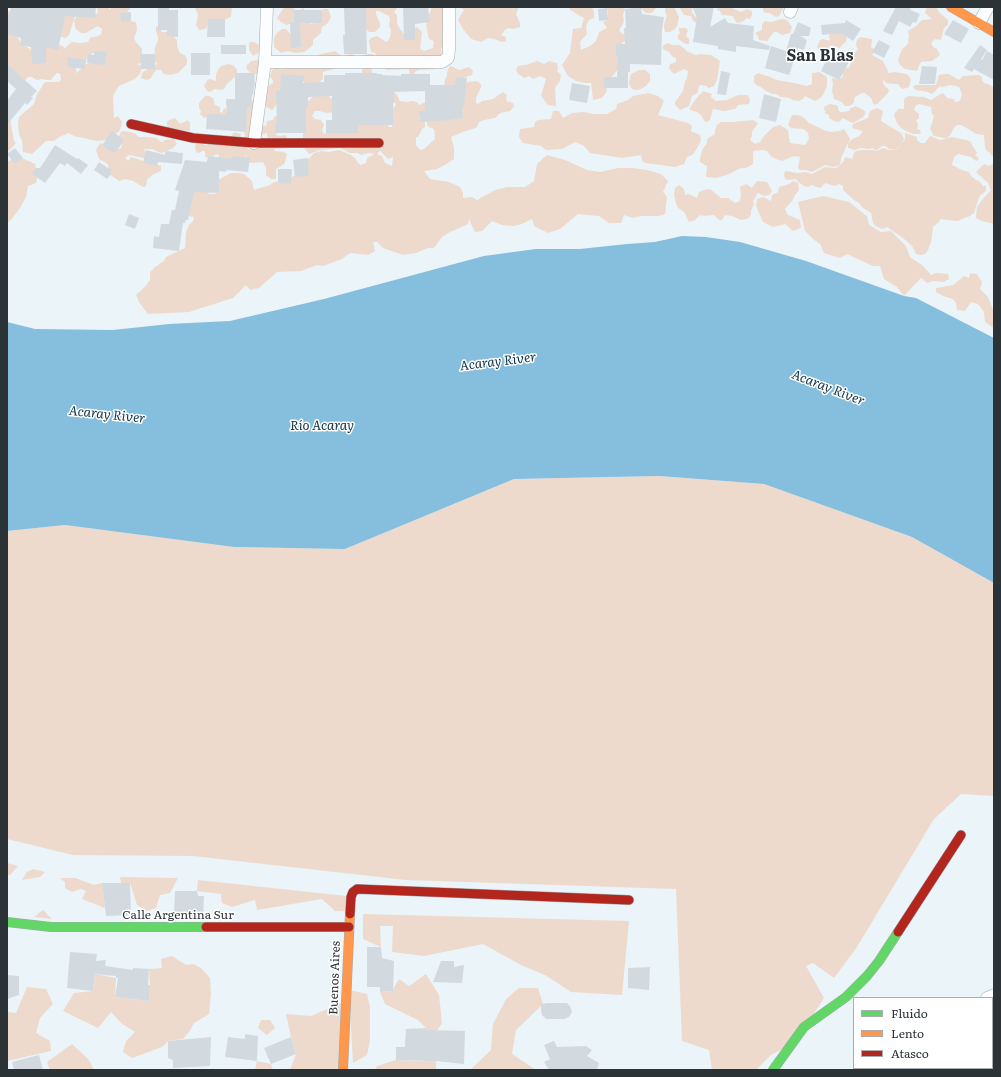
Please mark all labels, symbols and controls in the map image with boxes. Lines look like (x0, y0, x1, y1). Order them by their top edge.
district label: San Blas (786, 46, 854, 66)
water label: Acaray River (459, 350, 537, 374)
water label: Acaray River (789, 367, 867, 409)
water label: Acaray River (68, 403, 146, 427)
water label: Río Acaray (290, 418, 354, 434)
street label: Calle Argentina Sur (122, 908, 234, 922)
street label: Buenos Aires (327, 941, 343, 1015)
legend (853, 997, 993, 1069)
text: Fluido (891, 1004, 928, 1022)
text: Lento (891, 1024, 924, 1042)
text: Atasco (891, 1044, 929, 1062)

